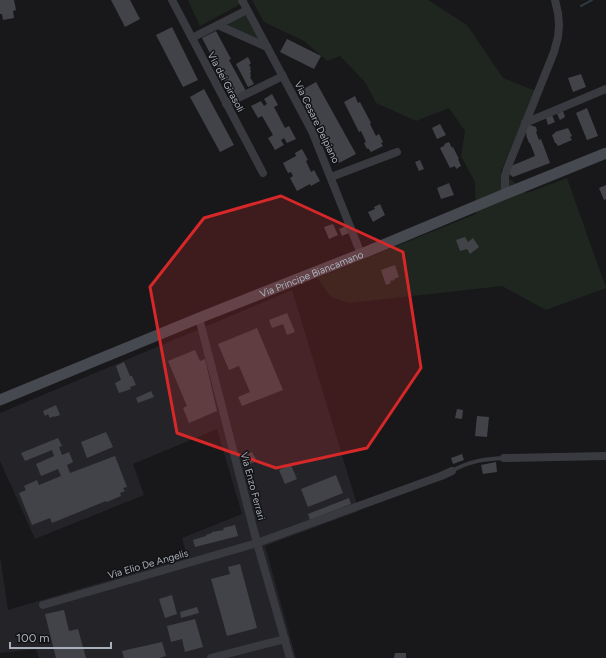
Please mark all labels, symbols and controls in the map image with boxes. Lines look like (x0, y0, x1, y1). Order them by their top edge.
street label: Via dei Girasoli (205, 50, 247, 114)
street label: Via Cesare Delpiano (291, 79, 343, 165)
street label: Via Principe Biancamano (258, 247, 365, 300)
street label: Via Enzo Ferrari (238, 451, 268, 521)
street label: Via Elio De Angelis (106, 546, 190, 582)
scale bar (10, 624, 111, 650)
text: 100 m (16, 631, 50, 645)

